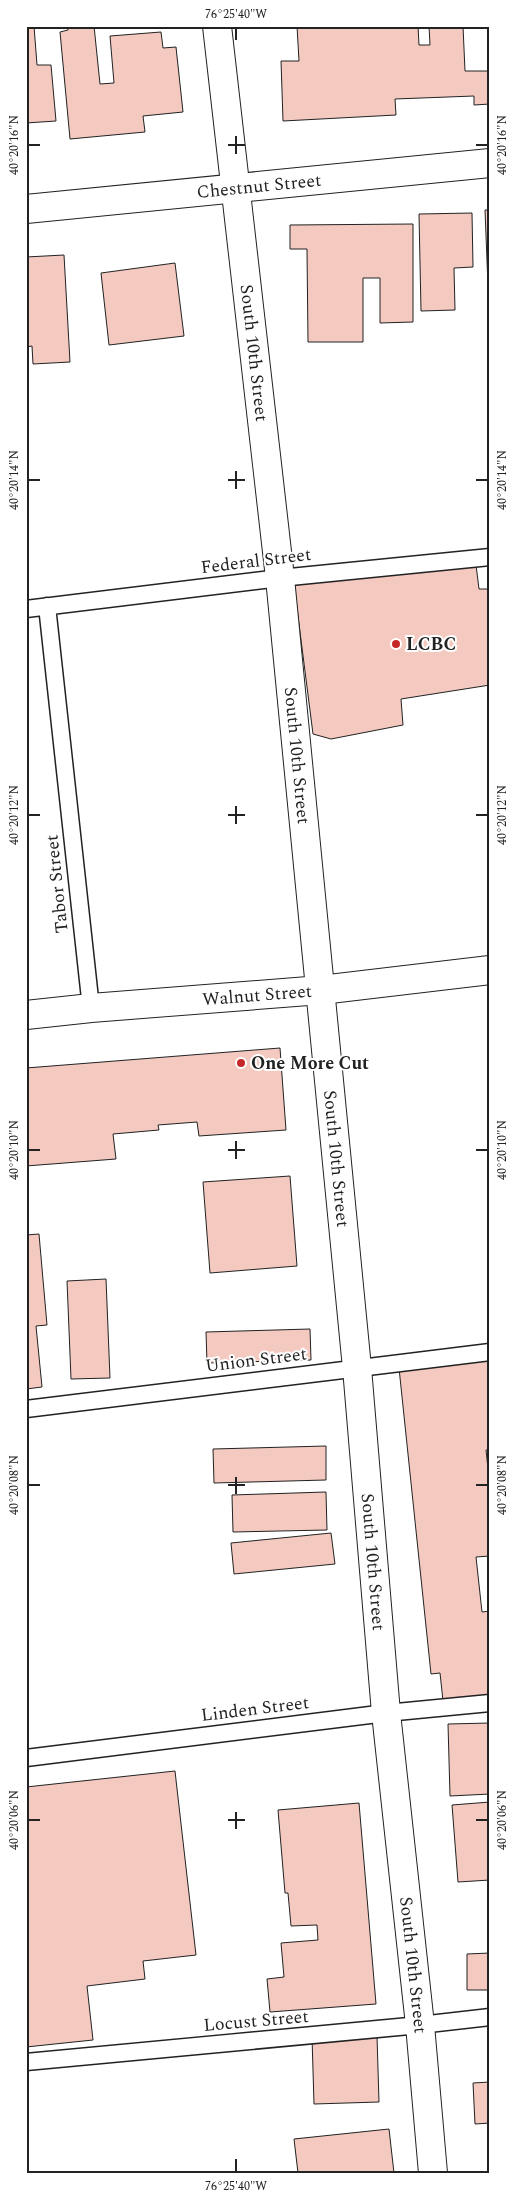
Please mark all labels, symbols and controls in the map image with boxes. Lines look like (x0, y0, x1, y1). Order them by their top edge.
text: 76°25'40"W (205, 5, 267, 24)
text: 40°20'16"N (5, 115, 24, 175)
text: 40°20'16"N (493, 115, 512, 175)
street label: Chestnut Street (195, 166, 322, 206)
street label: South 10th Street (233, 283, 276, 423)
text: 40°20'14"N (5, 450, 24, 510)
text: 40°20'14"N (493, 450, 512, 510)
street label: Federal Street (199, 541, 313, 581)
place label: LCBC (406, 631, 456, 658)
marker: LCBC (390, 638, 402, 650)
street label: South 10th Street (277, 686, 317, 825)
text: 40°20'12"N (5, 785, 24, 845)
text: 40°20'12"N (493, 785, 512, 845)
street label: Tabor Street (38, 833, 76, 935)
street label: Walnut Street (201, 977, 313, 1013)
place label: One More Cut (251, 1050, 369, 1077)
marker: One More Cut (235, 1057, 247, 1069)
street label: South 10th Street (316, 1089, 357, 1229)
text: 40°20'10"N (5, 1120, 24, 1180)
text: 40°20'10"N (493, 1120, 512, 1180)
street label: Union Street (204, 1340, 308, 1380)
text: 40°20'08"N (5, 1455, 24, 1515)
text: 40°20'08"N (493, 1455, 512, 1515)
street label: South 10th Street (354, 1492, 393, 1632)
street label: Linden Street (200, 1689, 310, 1729)
text: 40°20'06"N (5, 1790, 24, 1850)
text: 40°20'06"N (493, 1790, 512, 1850)
street label: South 10th Street (393, 1895, 434, 2035)
street label: Locust Street (202, 2003, 310, 2039)
text: 76°25'40"W (205, 2177, 267, 2196)

